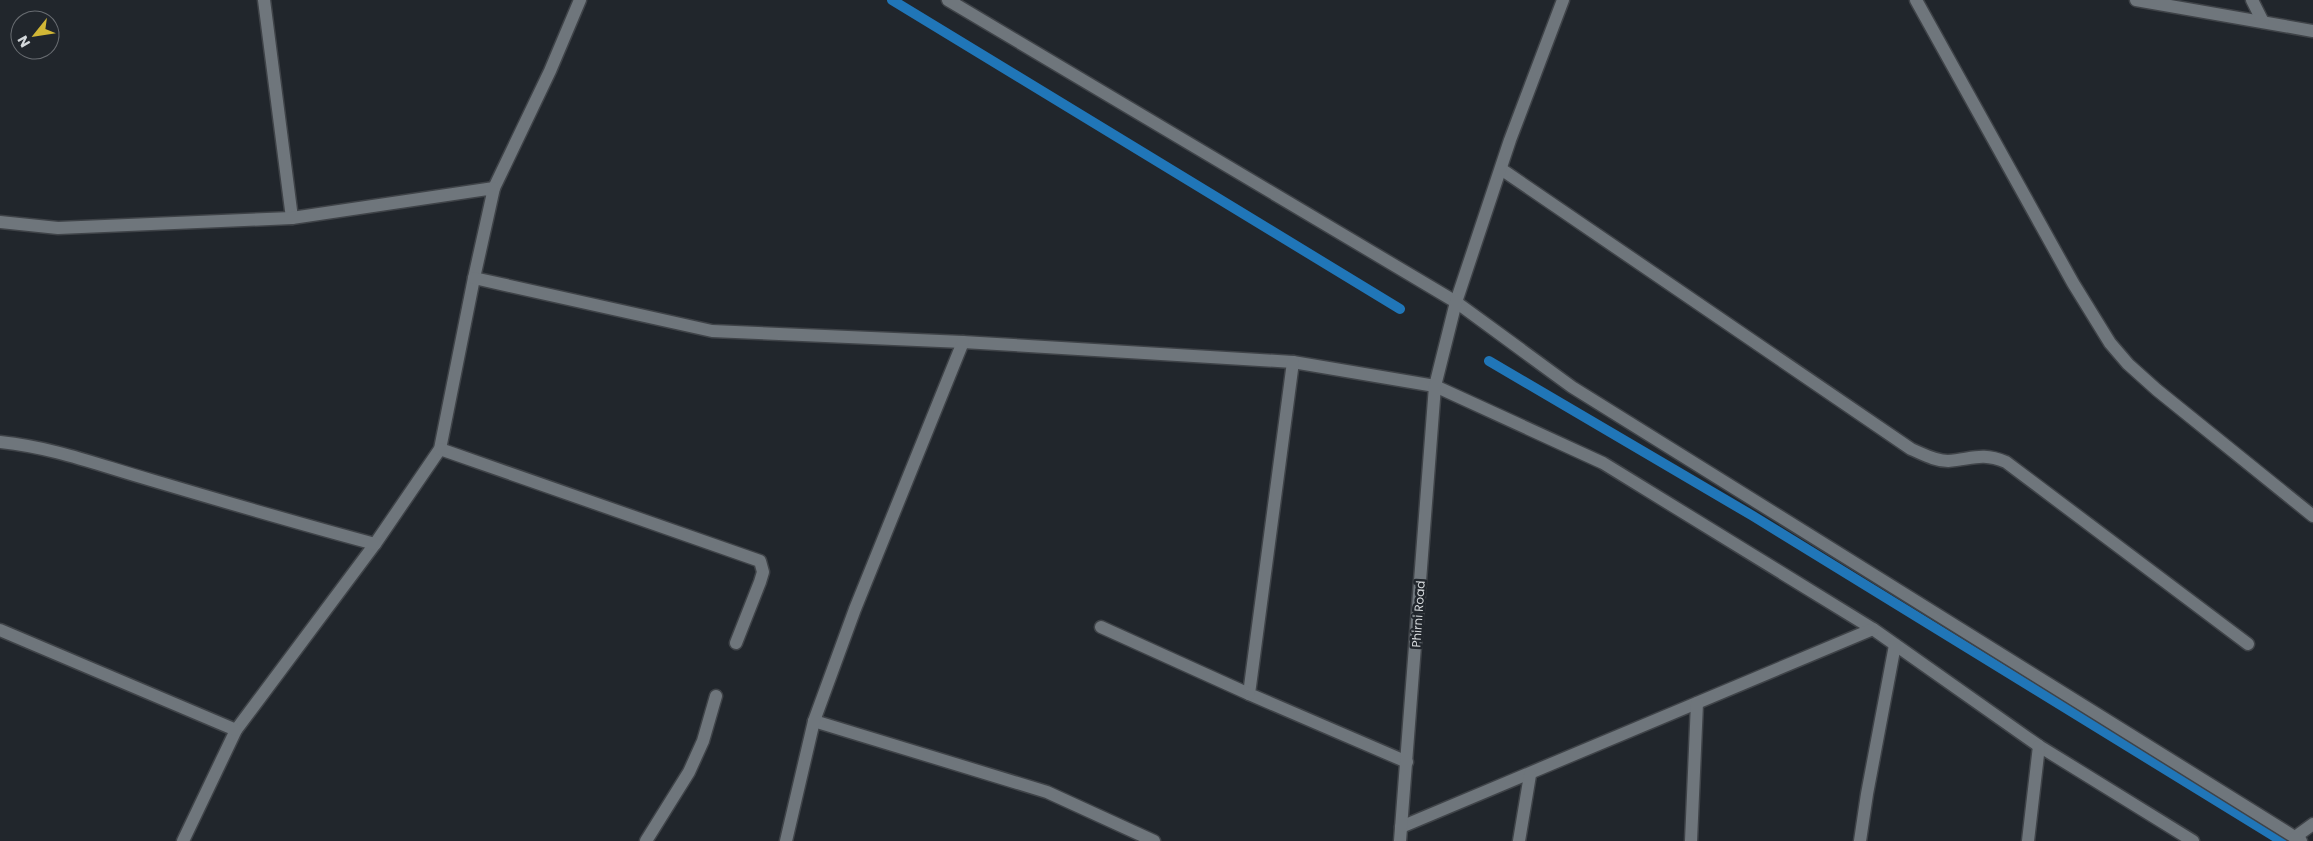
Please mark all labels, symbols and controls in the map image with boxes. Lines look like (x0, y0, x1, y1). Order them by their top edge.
north arrow (10, 10, 60, 60)
text: N (12, 32, 35, 51)
street label: Phirni Road (1407, 580, 1429, 648)

